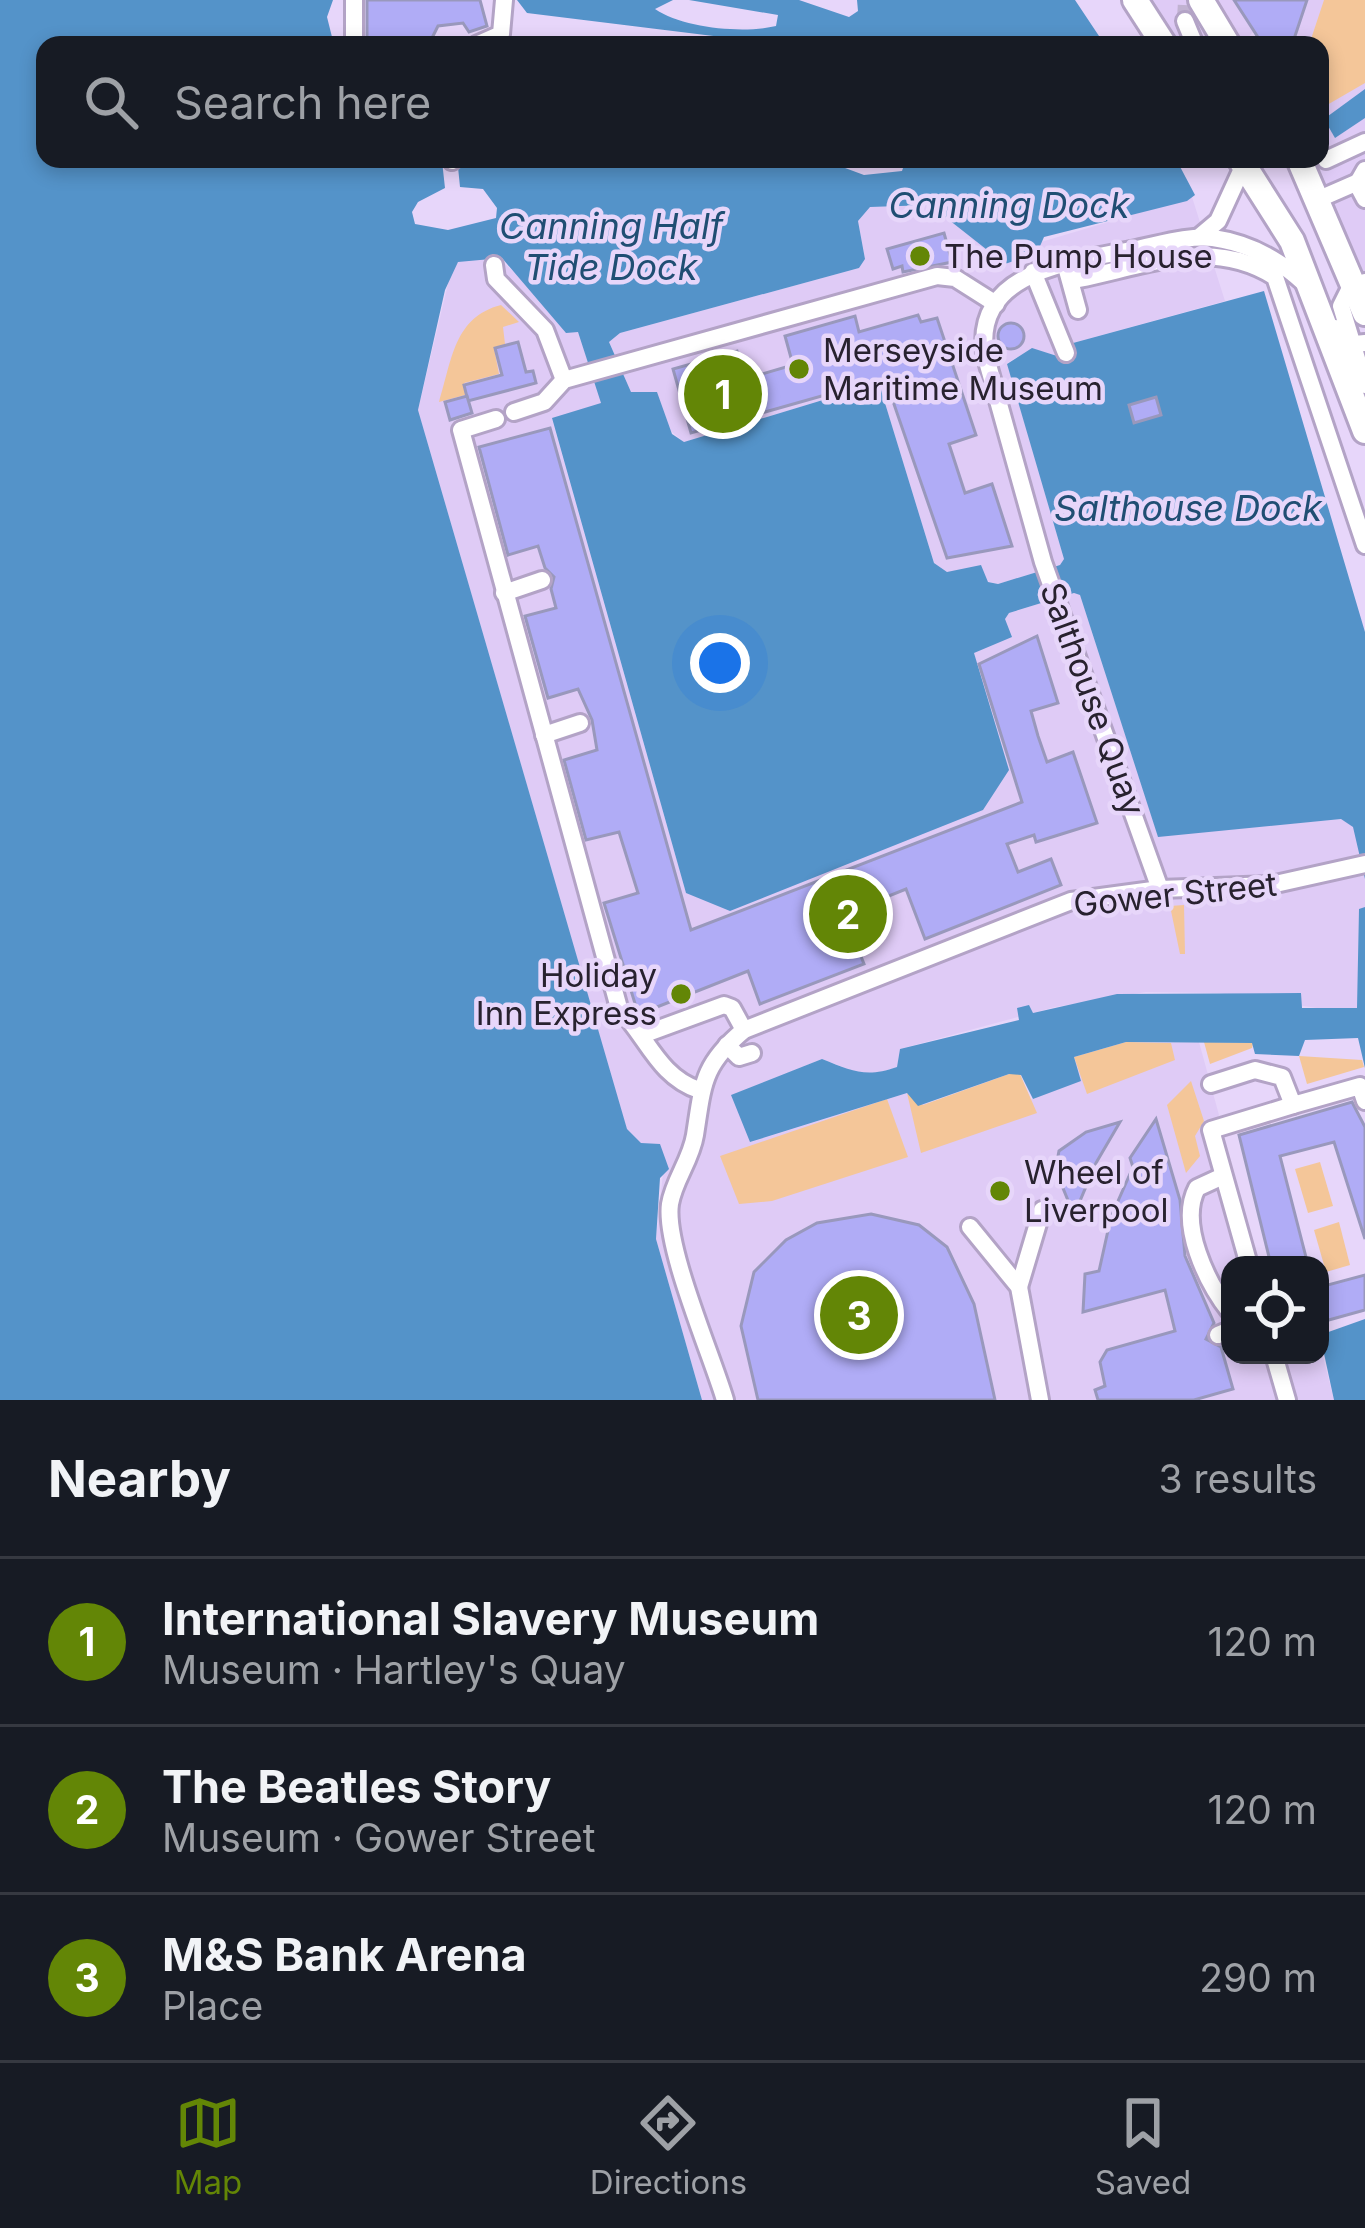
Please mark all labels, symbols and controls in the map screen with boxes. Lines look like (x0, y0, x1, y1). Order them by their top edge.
search box (36, 36, 1329, 168)
icon: search (78, 69, 144, 135)
text: Search here (174, 75, 431, 130)
water label: Canning Dock (888, 183, 1131, 227)
water label: Canning Half Tide Dock (499, 204, 726, 289)
place label: The Pump House (944, 236, 1213, 276)
marker: The Pump House (907, 243, 933, 269)
place label: Merseyside Maritime Museum (823, 330, 1103, 408)
pin: 1 (684, 349, 762, 439)
marker: Merseyside Maritime Museum (786, 356, 812, 382)
water label: Salthouse Dock (1054, 486, 1323, 530)
street label: Salthouse Quay (1032, 577, 1154, 821)
your location (690, 633, 750, 693)
street label: Gower Street (1071, 863, 1279, 925)
pin: 2 (809, 869, 887, 959)
place label: Holiday Inn Express (476, 955, 657, 1033)
marker: Holiday Inn Express (668, 981, 694, 1007)
place label: Wheel of Liverpool (1024, 1152, 1169, 1230)
marker: Wheel of Liverpool (987, 1178, 1013, 1204)
map controls (1221, 1256, 1329, 1364)
button: locate (1221, 1256, 1329, 1364)
pin: 3 (820, 1270, 898, 1360)
text: Nearby (48, 1448, 231, 1509)
text: 3 results (1159, 1455, 1317, 1502)
text: International Slavery Museum (162, 1591, 819, 1646)
text: 1 (79, 1618, 95, 1665)
text: 120 m (1208, 1618, 1317, 1665)
text: Museum · Hartley's Quay (162, 1646, 626, 1693)
text: The Beatles Story (162, 1759, 551, 1814)
text: 2 (75, 1786, 99, 1833)
text: 120 m (1208, 1786, 1317, 1833)
text: Museum · Gower Street (162, 1814, 595, 1861)
text: M&S Bank Arena (162, 1927, 527, 1982)
text: 3 (74, 1954, 100, 2001)
text: 290 m (1199, 1954, 1317, 2001)
text: Place (162, 1982, 263, 2029)
tab: Map (174, 2090, 242, 2202)
tab: Directions (590, 2090, 747, 2202)
tab: Saved (1095, 2090, 1191, 2202)

